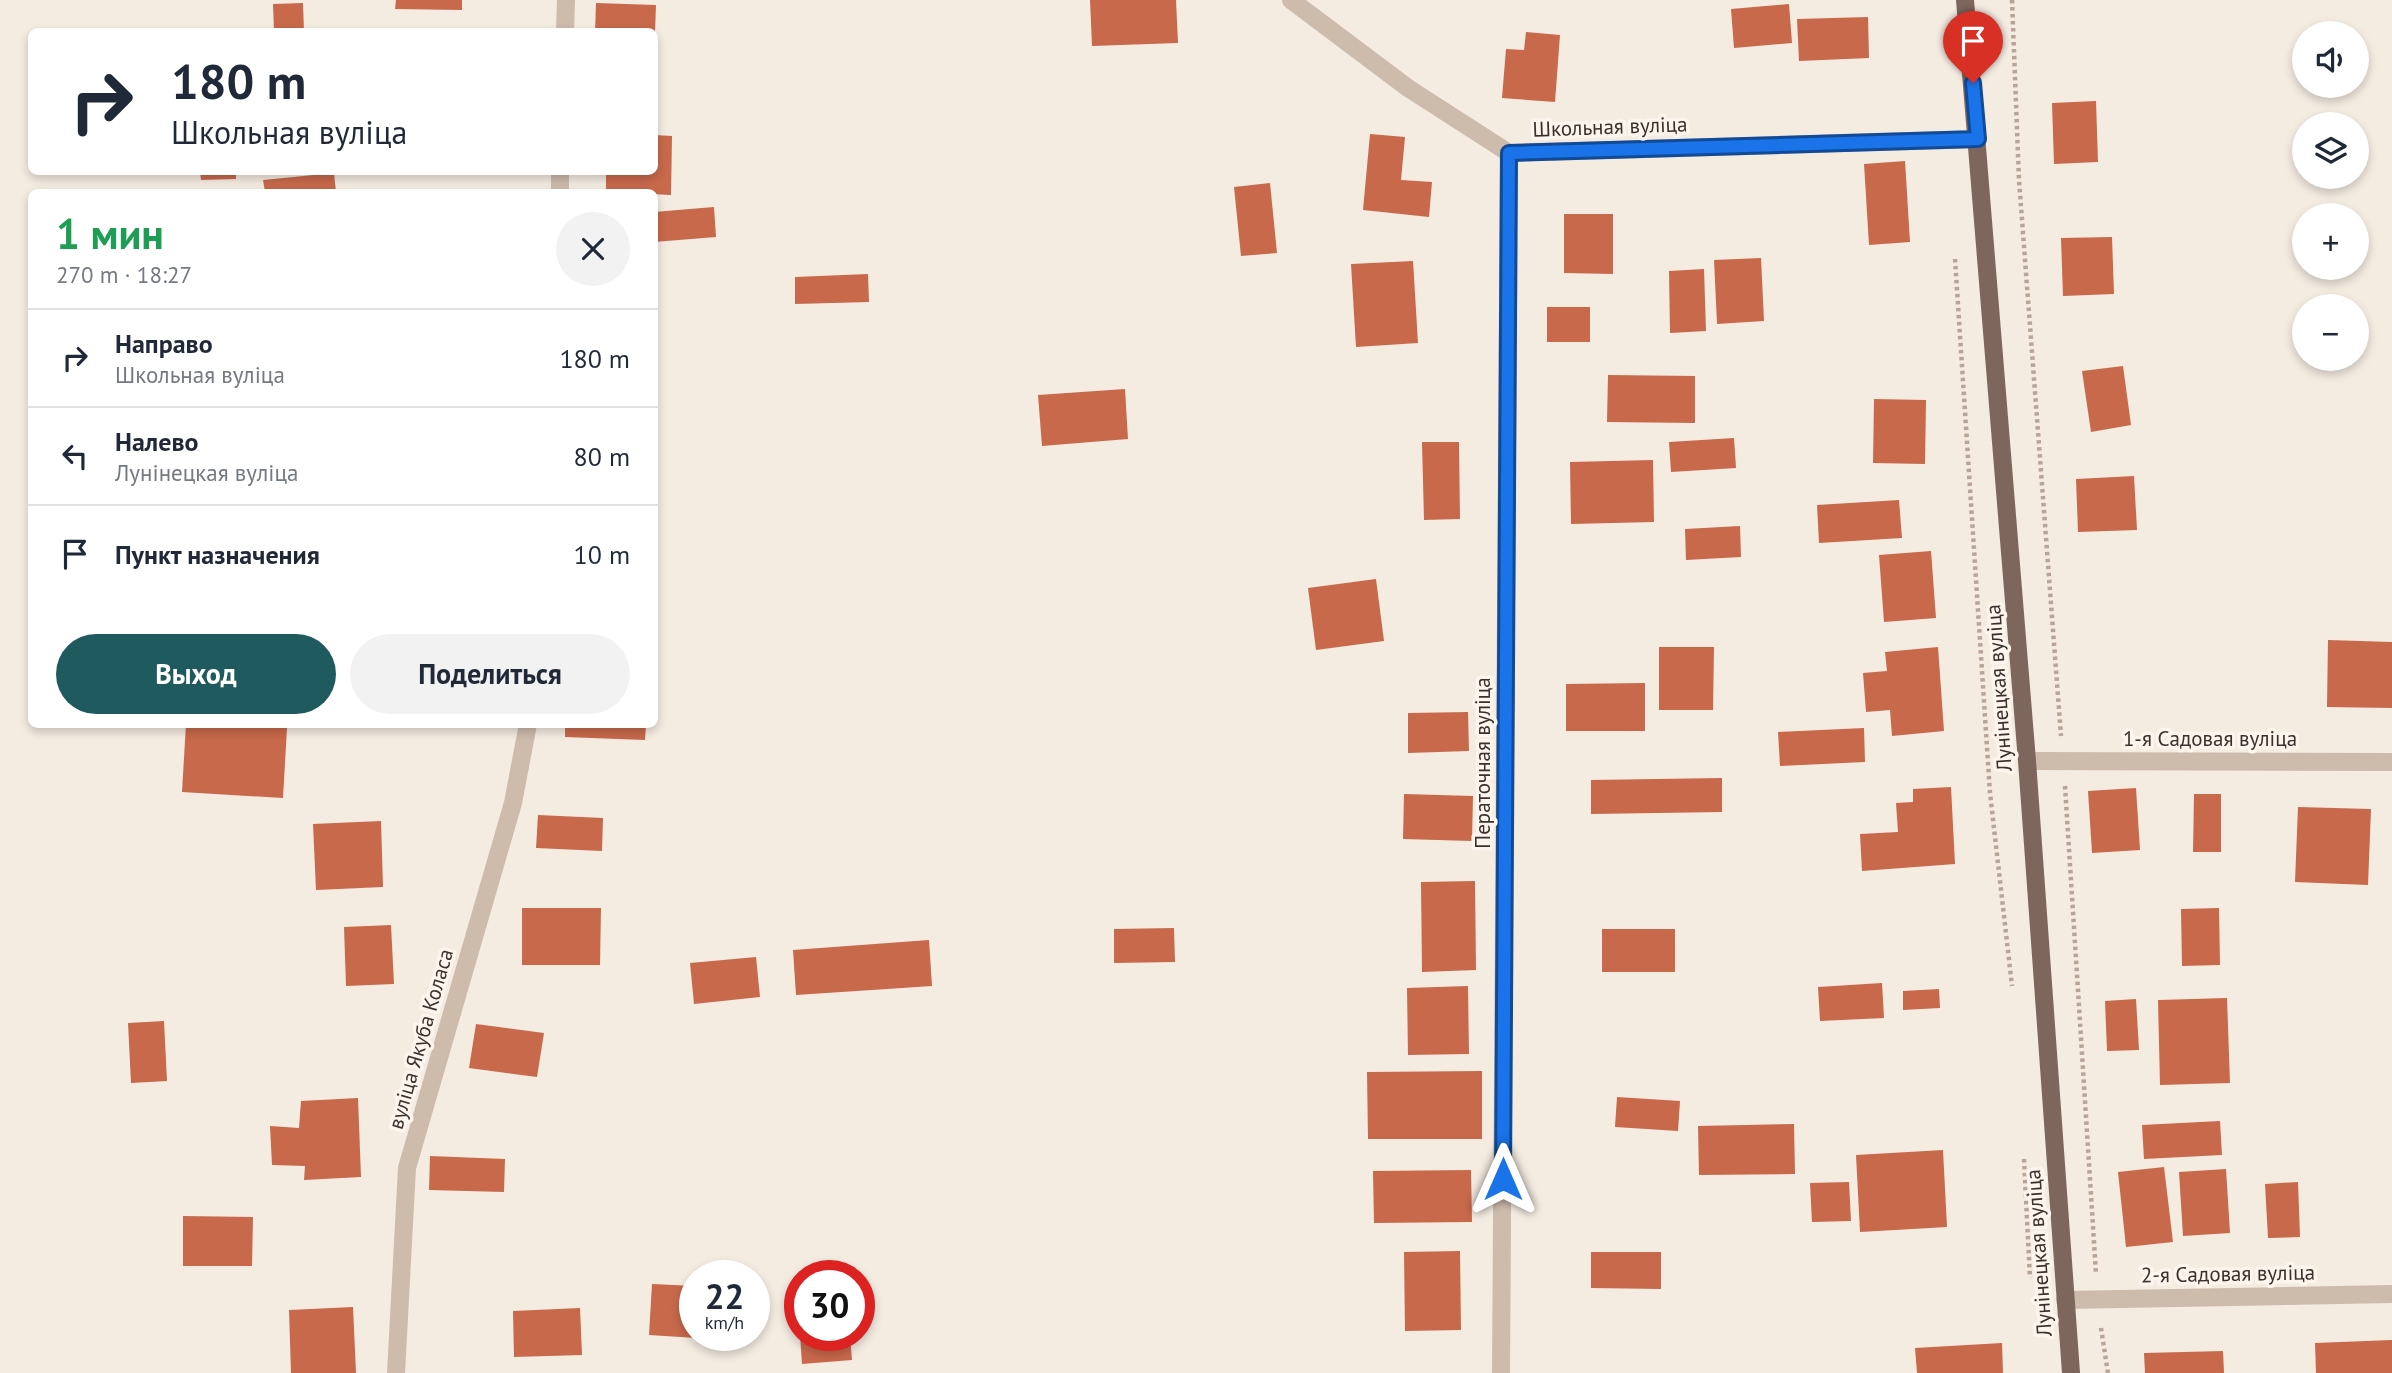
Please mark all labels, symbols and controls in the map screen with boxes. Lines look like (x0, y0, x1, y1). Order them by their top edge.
pin (1943, 11, 2003, 83)
map controls (2292, 21, 2369, 371)
button: sound (2292, 21, 2369, 98)
icon: arrive (1954, 22, 1992, 60)
text: 180 m (171, 49, 306, 113)
icon: right (56, 56, 147, 147)
street label: Школьная вуліца (1532, 110, 1688, 143)
text: Школьная вуліца (171, 111, 407, 153)
button: layers (2292, 112, 2369, 189)
button: + (2292, 203, 2369, 280)
text: 1 мин (56, 206, 164, 261)
button: close (556, 212, 630, 286)
text: 270 m · 18:27 (56, 260, 192, 289)
button: − (2292, 294, 2369, 371)
text: Направо (115, 327, 213, 360)
icon: right (56, 339, 94, 377)
text: 180 m (559, 342, 630, 375)
text: Школьная вуліца (115, 360, 285, 389)
text: Налево (115, 425, 199, 458)
icon: left (56, 437, 94, 475)
text: 80 m (574, 440, 630, 473)
text: Лунінецкая вуліца (115, 458, 298, 487)
icon: arrive (56, 535, 94, 573)
text: Пункт назначения (115, 538, 320, 571)
text: 10 m (574, 538, 630, 571)
street label: Лунінецкая вуліца (1979, 604, 2018, 774)
button: Выход (56, 634, 336, 714)
button: Поделиться (350, 634, 630, 714)
street label: Ператочная вуліца (1469, 677, 1496, 849)
street label: 1-я Садовая вуліца (2123, 725, 2297, 752)
street label: вуліца Якуба Коласа (382, 946, 459, 1132)
position arrow (1466, 1142, 1540, 1216)
street label: Лунінецкая вуліца (2019, 1169, 2058, 1339)
street label: 2-я Садовая вуліца (2141, 1258, 2315, 1289)
speed limit sign: 30 (784, 1260, 875, 1351)
text: 22 (705, 1273, 744, 1319)
text: km/h (705, 1311, 744, 1334)

